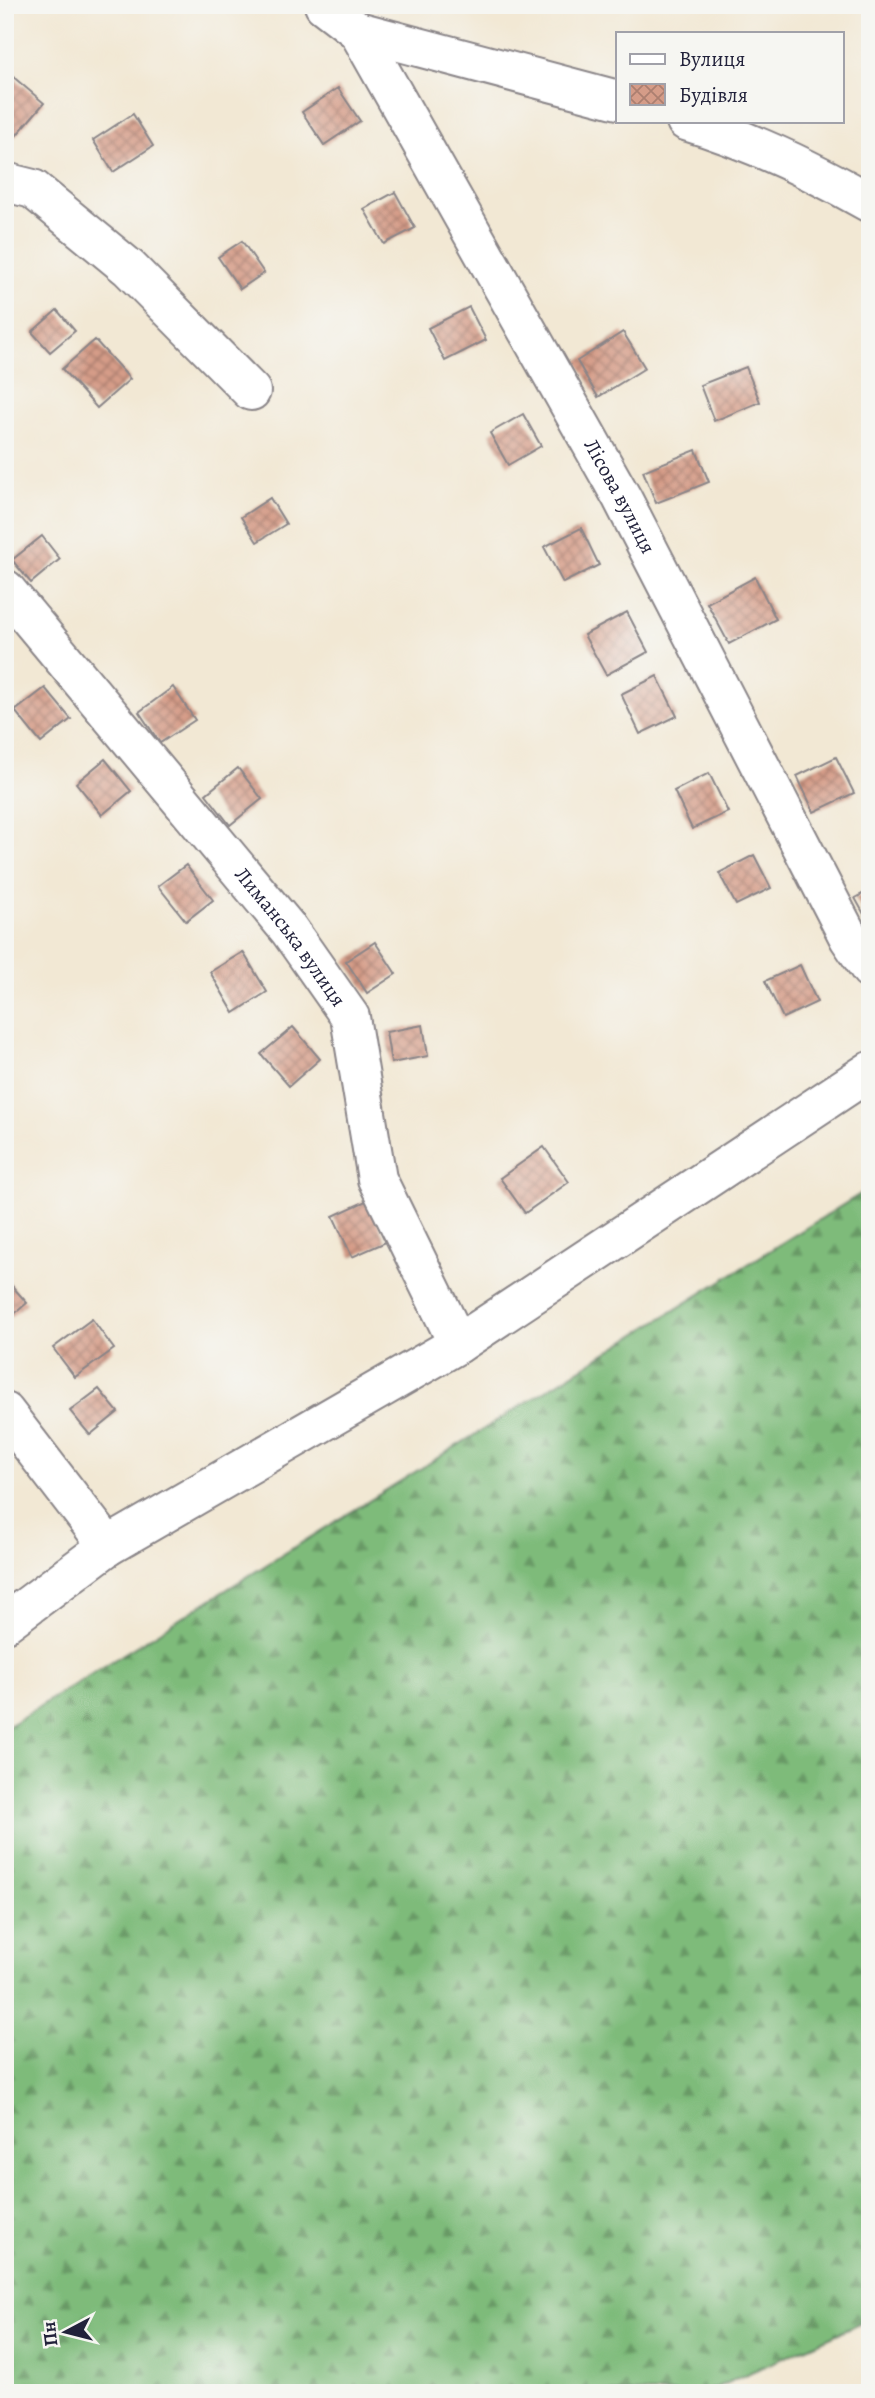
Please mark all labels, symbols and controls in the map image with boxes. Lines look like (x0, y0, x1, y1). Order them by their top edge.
legend (616, 32, 844, 122)
text: Вулиця (679, 45, 745, 73)
text: Будівля (679, 81, 748, 109)
street label: Лісова вулиця (577, 434, 662, 559)
street label: Лиманська вулиця (228, 861, 352, 1012)
north arrow (32, 2296, 102, 2366)
text: Пн (36, 2320, 65, 2348)

